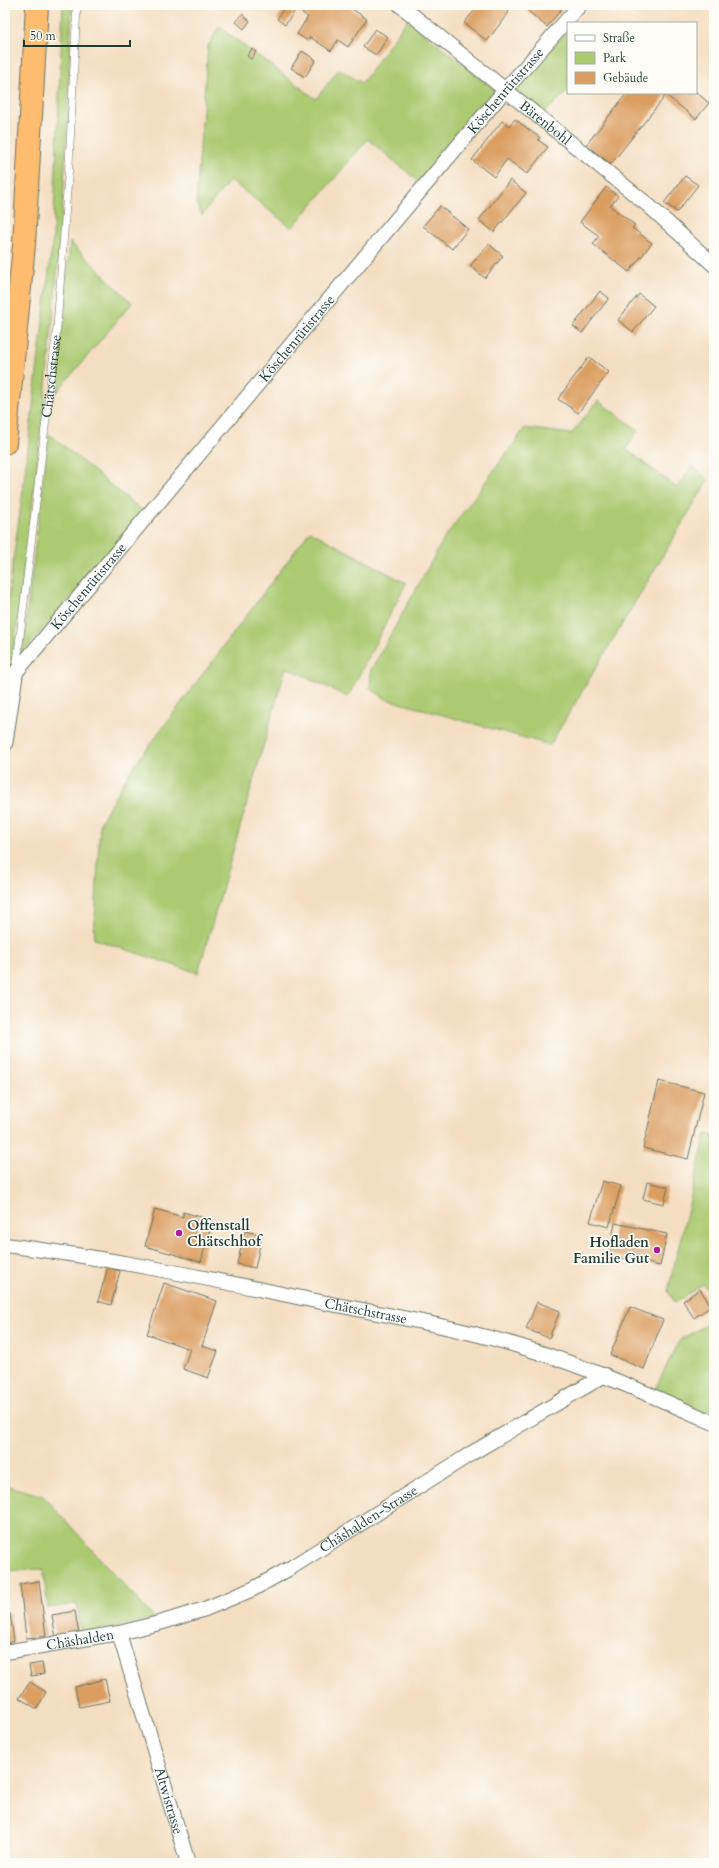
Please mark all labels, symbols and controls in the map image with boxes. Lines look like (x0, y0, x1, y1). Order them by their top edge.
scale bar (24, 22, 130, 48)
legend (567, 22, 697, 94)
text: 50 m (30, 28, 57, 44)
text: Straße (603, 30, 635, 46)
street label: Köschenrütistrasse (463, 43, 548, 138)
text: Park (603, 50, 627, 66)
text: Gebäude (603, 70, 648, 86)
street label: Bärenbohl (515, 96, 575, 150)
street label: Köschenrütistrasse (255, 291, 339, 386)
street label: Chätschstrasse (37, 333, 66, 419)
street label: Köschenrütistrasse (46, 539, 131, 634)
place label: Offenstall Chätschhof (187, 1216, 263, 1251)
marker: Offenstall Chätschhof (174, 1228, 184, 1238)
place label: Hofladen Familie Gut (573, 1233, 649, 1268)
marker: Hofladen Familie Gut (652, 1245, 662, 1255)
street label: Chätschstrasse (323, 1294, 409, 1329)
street label: Chäshalden-Strasse (316, 1481, 421, 1557)
street label: Chäshalden (45, 1625, 115, 1655)
street label: Altwistrasse (150, 1765, 188, 1837)

